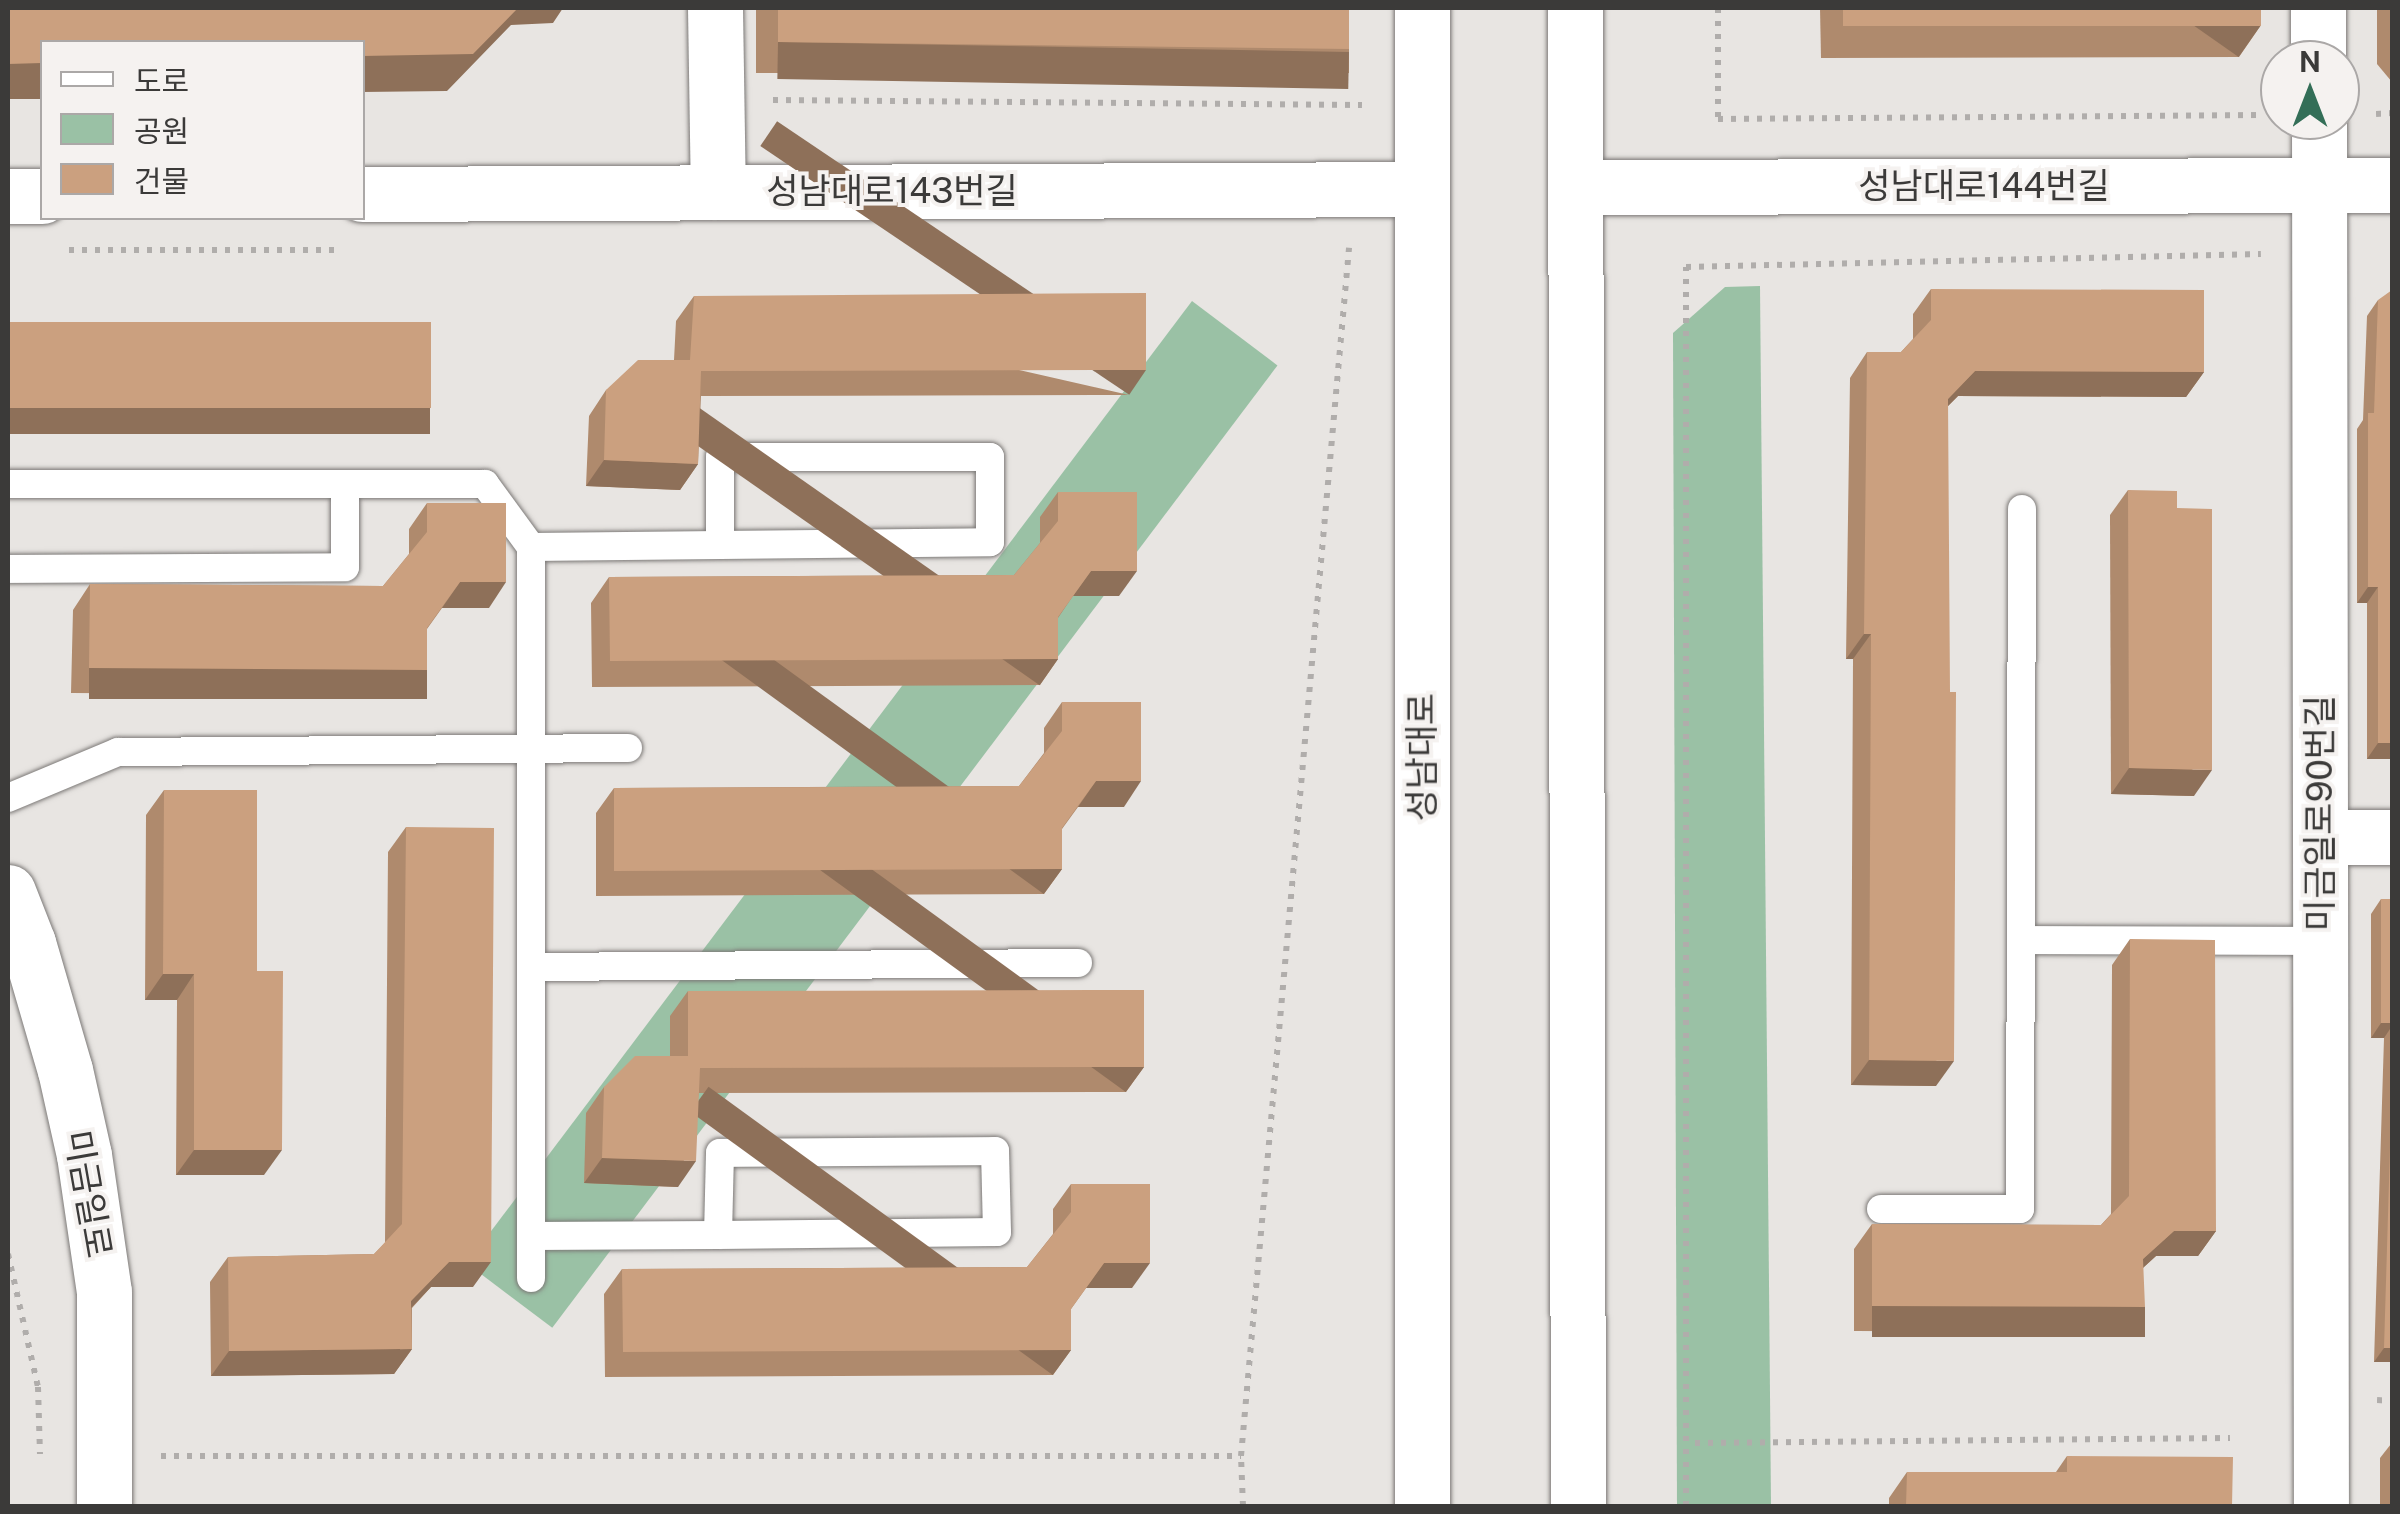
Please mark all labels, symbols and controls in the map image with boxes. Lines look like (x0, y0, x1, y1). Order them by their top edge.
legend (40, 40, 365, 220)
north arrow (2260, 40, 2360, 140)
text: N (2299, 45, 2321, 78)
text: 도로 (134, 63, 189, 99)
text: 공원 (134, 113, 189, 149)
text: 건물 (134, 163, 189, 199)
street label: 성남대로144번길 (1858, 165, 2110, 207)
street label: 성남대로143번길 (766, 170, 1018, 212)
street label: 성남대로 (1401, 693, 1443, 821)
street label: 미금일로90번길 (2299, 695, 2341, 931)
street label: 미금일로 (56, 1127, 120, 1261)

